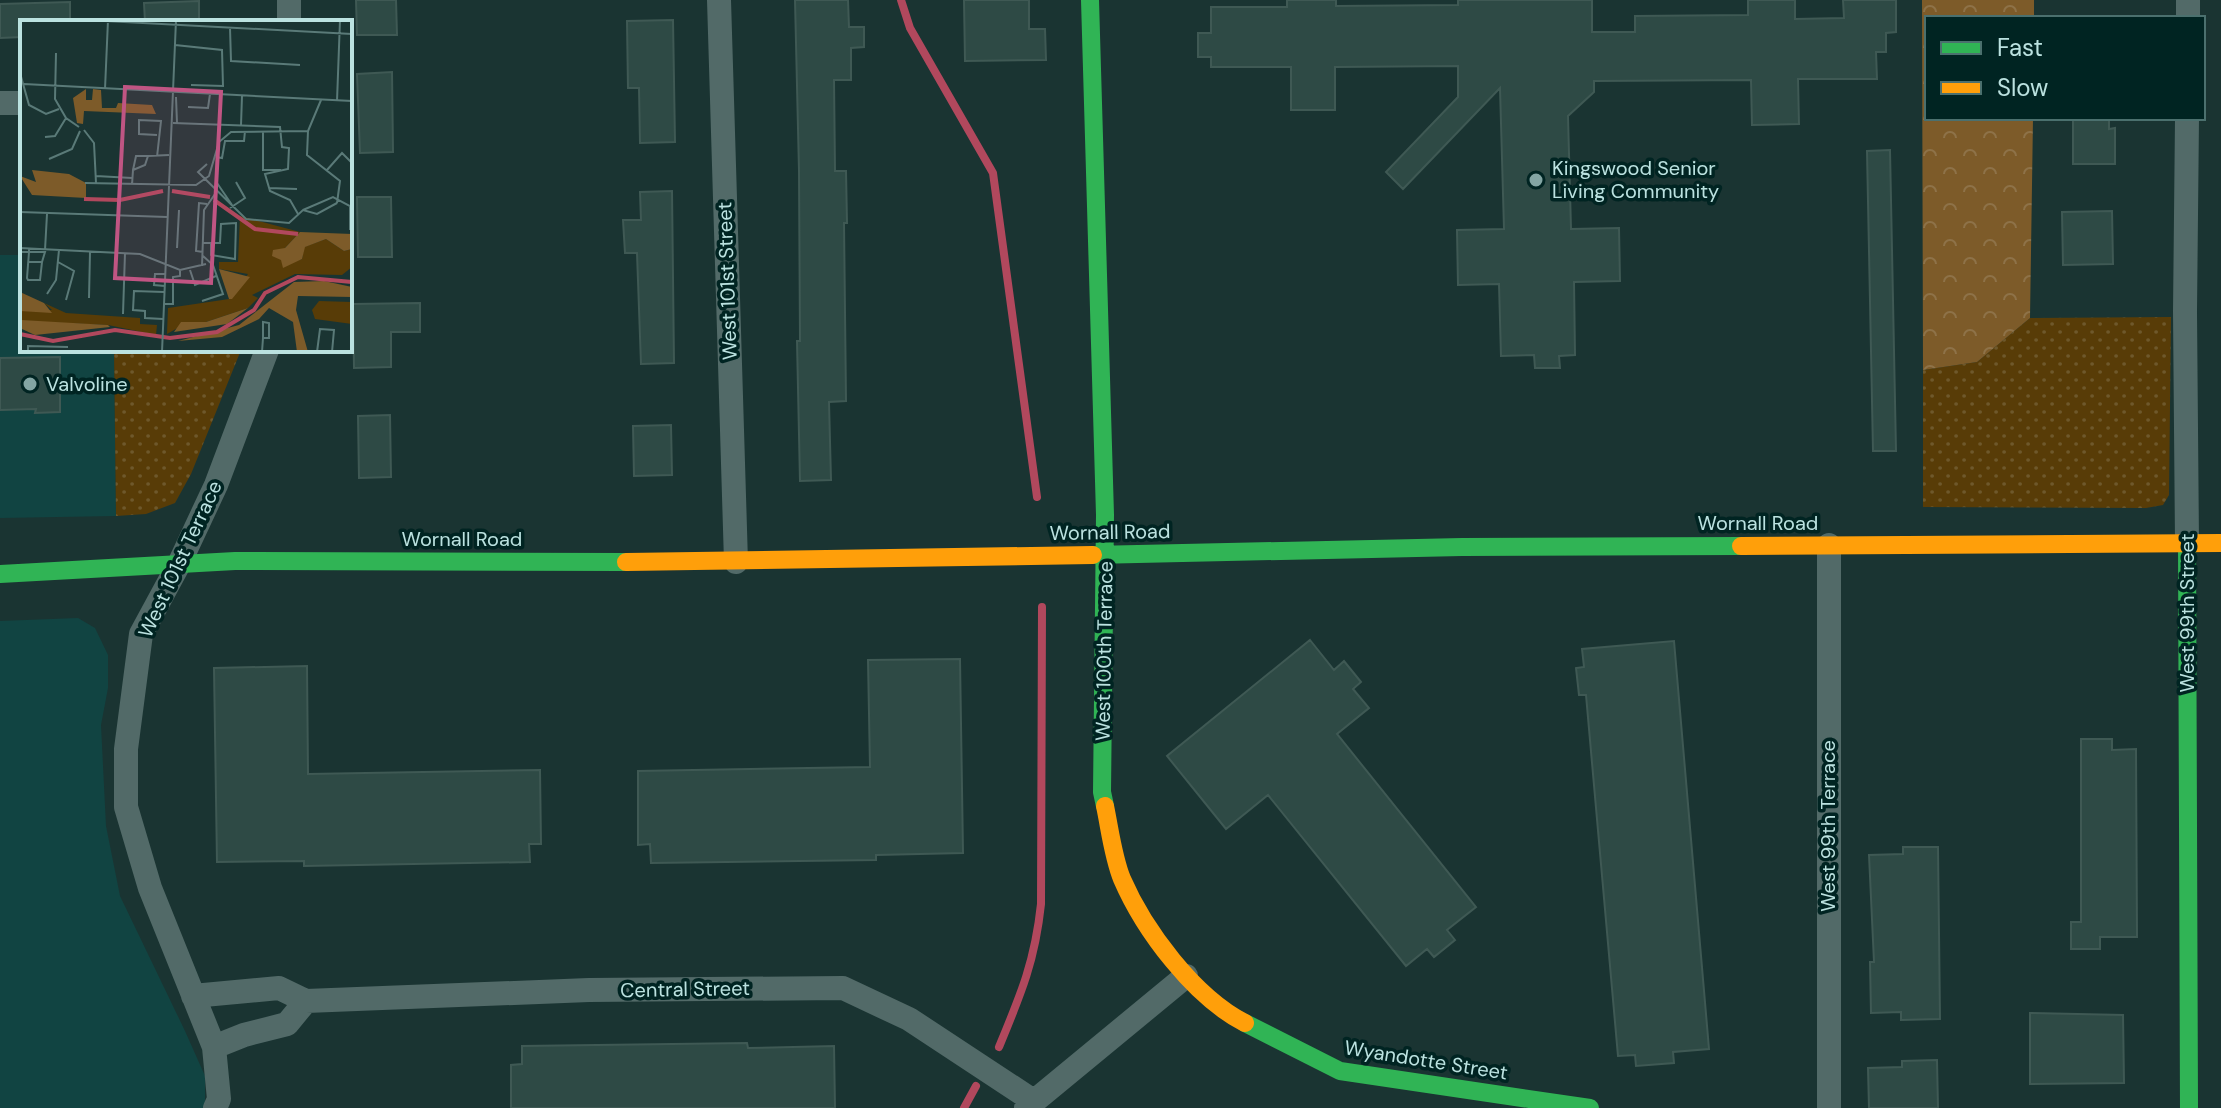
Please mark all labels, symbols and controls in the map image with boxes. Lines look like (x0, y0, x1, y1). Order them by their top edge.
legend (1925, 16, 2205, 120)
inset map (20, 20, 352, 352)
text: Fast (1997, 32, 2043, 63)
text: Slow (1997, 72, 2048, 103)
place label: Kingswood Senior Living Community (1552, 155, 1719, 204)
marker: Kingswood Senior Living Community (1527, 171, 1545, 189)
street label: West 101st Street (711, 201, 743, 360)
place label: Valvoline (46, 371, 128, 397)
marker: Valvoline (21, 375, 39, 393)
street label: West 101st Terrace (132, 476, 228, 642)
street label: Wornall Road (1698, 510, 1818, 536)
street label: Wornall Road (1049, 518, 1171, 546)
street label: Wornall Road (402, 526, 522, 552)
street label: West 99th Street (2174, 533, 2200, 692)
street label: West 100th Terrace (1089, 561, 1119, 741)
street label: West 99th Terrace (1815, 740, 1841, 912)
street label: Central Street (620, 975, 750, 1003)
street label: Wyandotte Street (1342, 1034, 1510, 1086)

